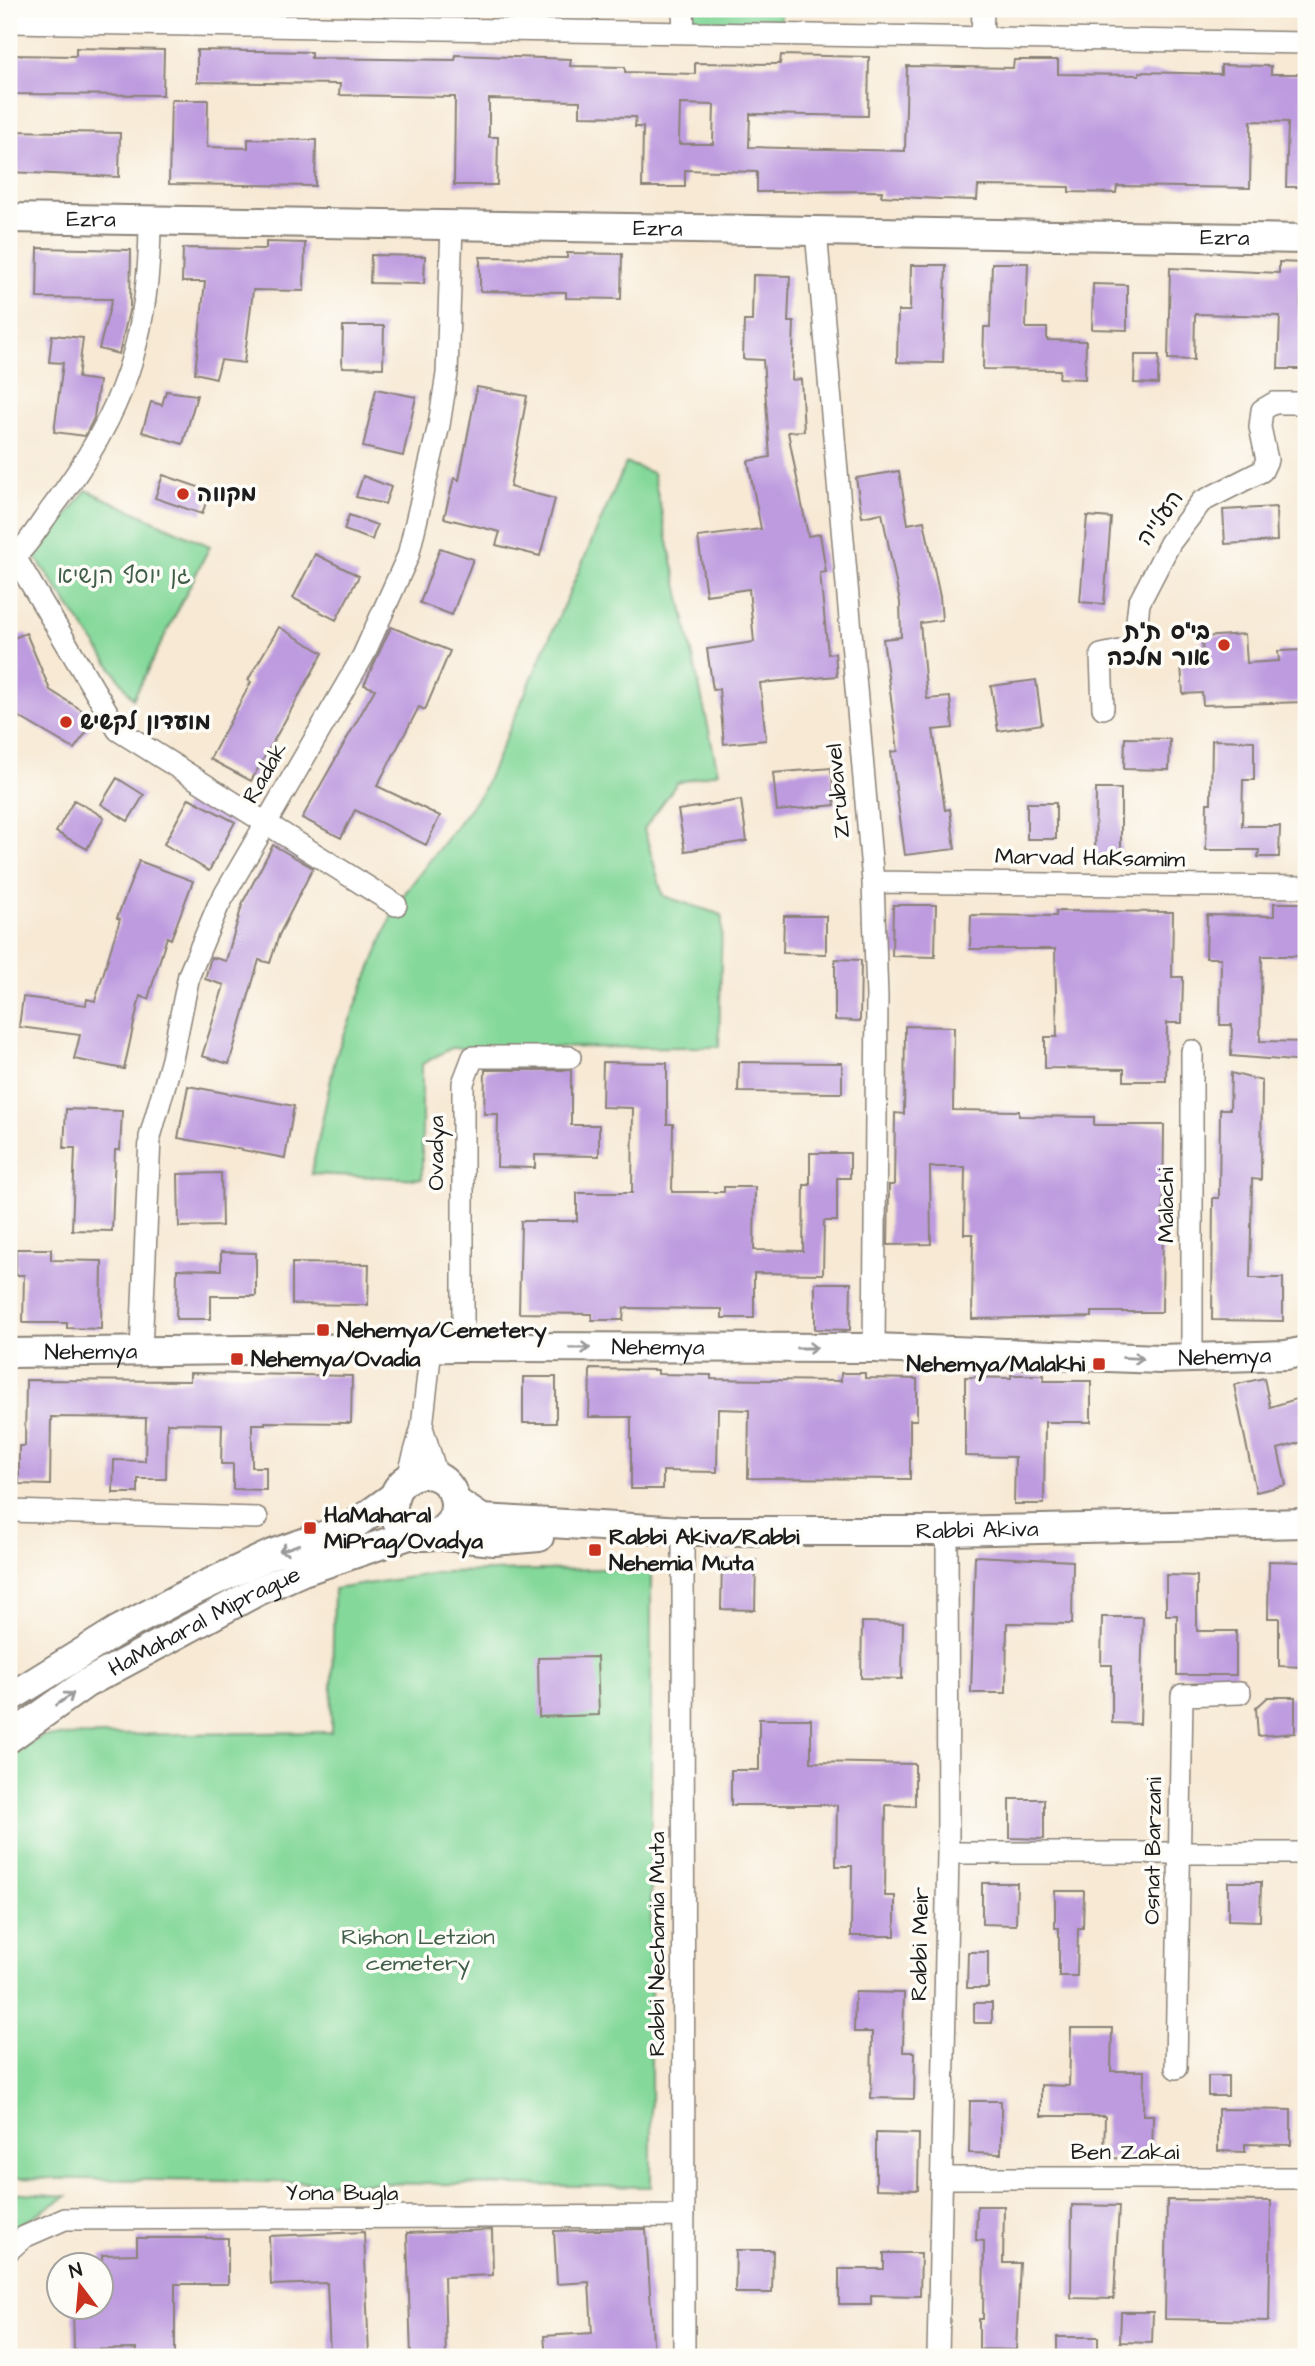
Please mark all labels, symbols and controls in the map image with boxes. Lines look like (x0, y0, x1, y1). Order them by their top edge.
street label: Ezra (66, 203, 116, 236)
street label: Ezra (633, 212, 683, 245)
street label: Ezra (1200, 221, 1250, 254)
place label: מקווה (197, 478, 257, 510)
street label: העלייה (1129, 484, 1191, 552)
marker: מקווה (175, 486, 191, 502)
park label: גן יוסף הנשיא (57, 560, 191, 592)
place label: בי"ס ת"ת אור מלכה (1107, 616, 1210, 674)
marker: בי"ס ת"ת אור מלכה (1216, 637, 1232, 653)
place label: מועדון לקשיש (80, 706, 211, 738)
marker: מועדון לקשיש (58, 714, 74, 730)
street label: Radak (235, 737, 295, 809)
street label: Zrubavel (818, 742, 858, 840)
street label: Marvad HaKsamim (995, 840, 1185, 876)
street label: Ovadya (420, 1115, 453, 1191)
street label: Malachi (1150, 1167, 1182, 1243)
place label: Nehemya/Cemetery (337, 1314, 547, 1348)
marker: Nehemya/Cemetery (315, 1322, 331, 1338)
street label: Nehemya (611, 1331, 705, 1365)
street label: Nehemya (44, 1335, 138, 1369)
street label: Nehemya (1178, 1339, 1272, 1374)
one-way arrow (568, 1341, 591, 1355)
one-way arrow (796, 1341, 819, 1355)
place label: Nehemya/Ovadia (251, 1343, 421, 1377)
place label: Nehemya/Malakhi (907, 1348, 1086, 1382)
marker: Nehemya/Ovadia (229, 1351, 245, 1367)
one-way arrow (1121, 1351, 1144, 1364)
marker: Nehemya/Malakhi (1091, 1356, 1107, 1372)
place label: HaMaharal MiPrag/Ovadya (324, 1499, 483, 1559)
street label: Rabbi Akiva (916, 1513, 1039, 1547)
marker: HaMaharal MiPrag/Ovadya (302, 1520, 318, 1536)
place label: Rabbi Akiva/Rabbi Nehemia Muta (609, 1521, 800, 1579)
one-way arrow (279, 1542, 301, 1555)
marker: Rabbi Akiva/Rabbi Nehemia Muta (587, 1542, 603, 1558)
street label: HaMaharal Miprague (103, 1558, 305, 1685)
one-way arrow (55, 1692, 74, 1706)
street label: Osnat Barzani (1136, 1776, 1170, 1925)
street label: Rabbi Nechamia Muta (641, 1831, 673, 2057)
street label: Rabbi Meir (903, 1886, 937, 2001)
park label: Rishon Letzion cemetery (341, 1921, 495, 1980)
street label: Ben Zakai (1071, 2136, 1180, 2168)
street label: Yona Bugla (286, 2177, 399, 2210)
north arrow (46, 2250, 116, 2320)
text: N (66, 2256, 85, 2286)

